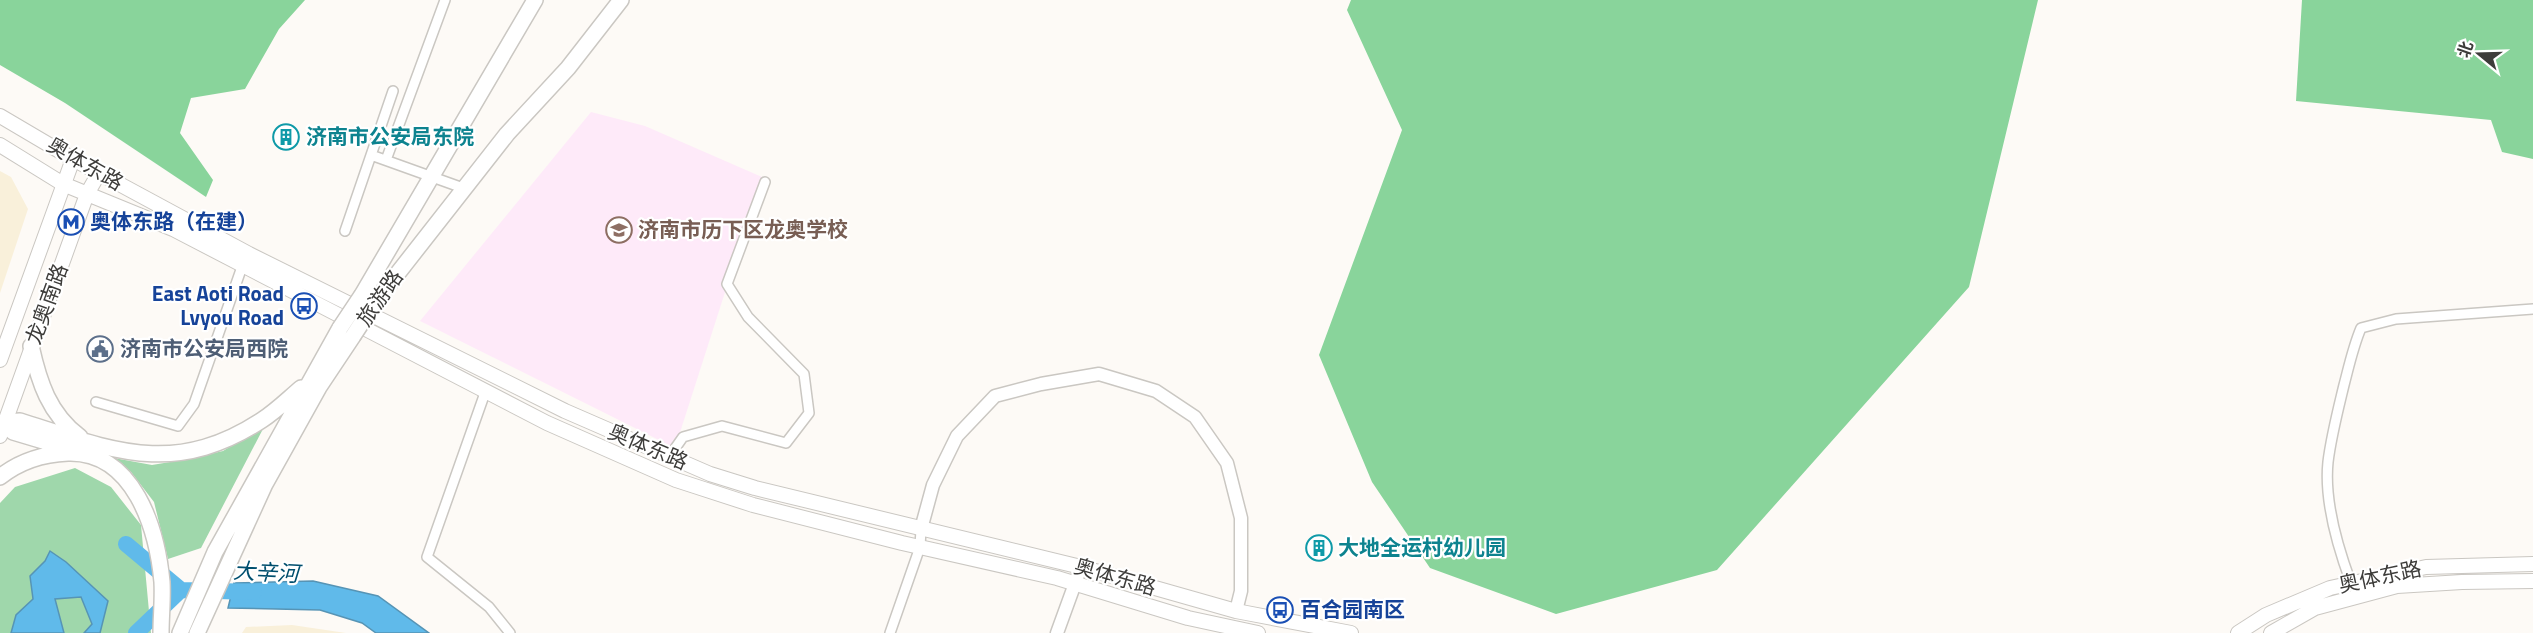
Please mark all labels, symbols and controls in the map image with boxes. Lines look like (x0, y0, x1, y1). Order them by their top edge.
north arrow (2449, 24, 2509, 84)
text: 北 (2451, 38, 2479, 61)
place label: 济南市公安局东院 (306, 120, 474, 152)
building icon: 济南市公安局东院 (271, 122, 301, 152)
street label: 奥体东路 (41, 128, 130, 198)
place label: 奥体东路（在建） (90, 205, 258, 237)
metro station icon: 奥体东路（在建） (56, 207, 86, 237)
place label: 济南市历下区龙奥学校 (638, 213, 848, 245)
school or university icon: 济南市历下区龙奥学校 (604, 215, 634, 245)
street label: 龙奥南路 (17, 259, 75, 349)
street label: 旅游路 (348, 262, 410, 332)
place label: East Aoti Road Lvyou Road (152, 277, 284, 333)
bus stop icon: East Aoti Road Lvyou Road (289, 291, 319, 321)
place label: 济南市公安局西院 (120, 332, 288, 364)
public building icon: 济南市公安局西院 (85, 334, 115, 364)
street label: 奥体东路 (603, 415, 693, 477)
place label: 大地全运村幼儿园 (1338, 531, 1506, 563)
building icon: 大地全运村幼儿园 (1304, 533, 1334, 563)
street label: 奥体东路 (1070, 549, 1160, 603)
street label: 奥体东路 (2335, 552, 2424, 600)
water label: 大辛河 (232, 553, 304, 591)
place label: 百合园南区 (1300, 593, 1405, 625)
bus stop icon: 百合园南区 (1265, 595, 1295, 625)

